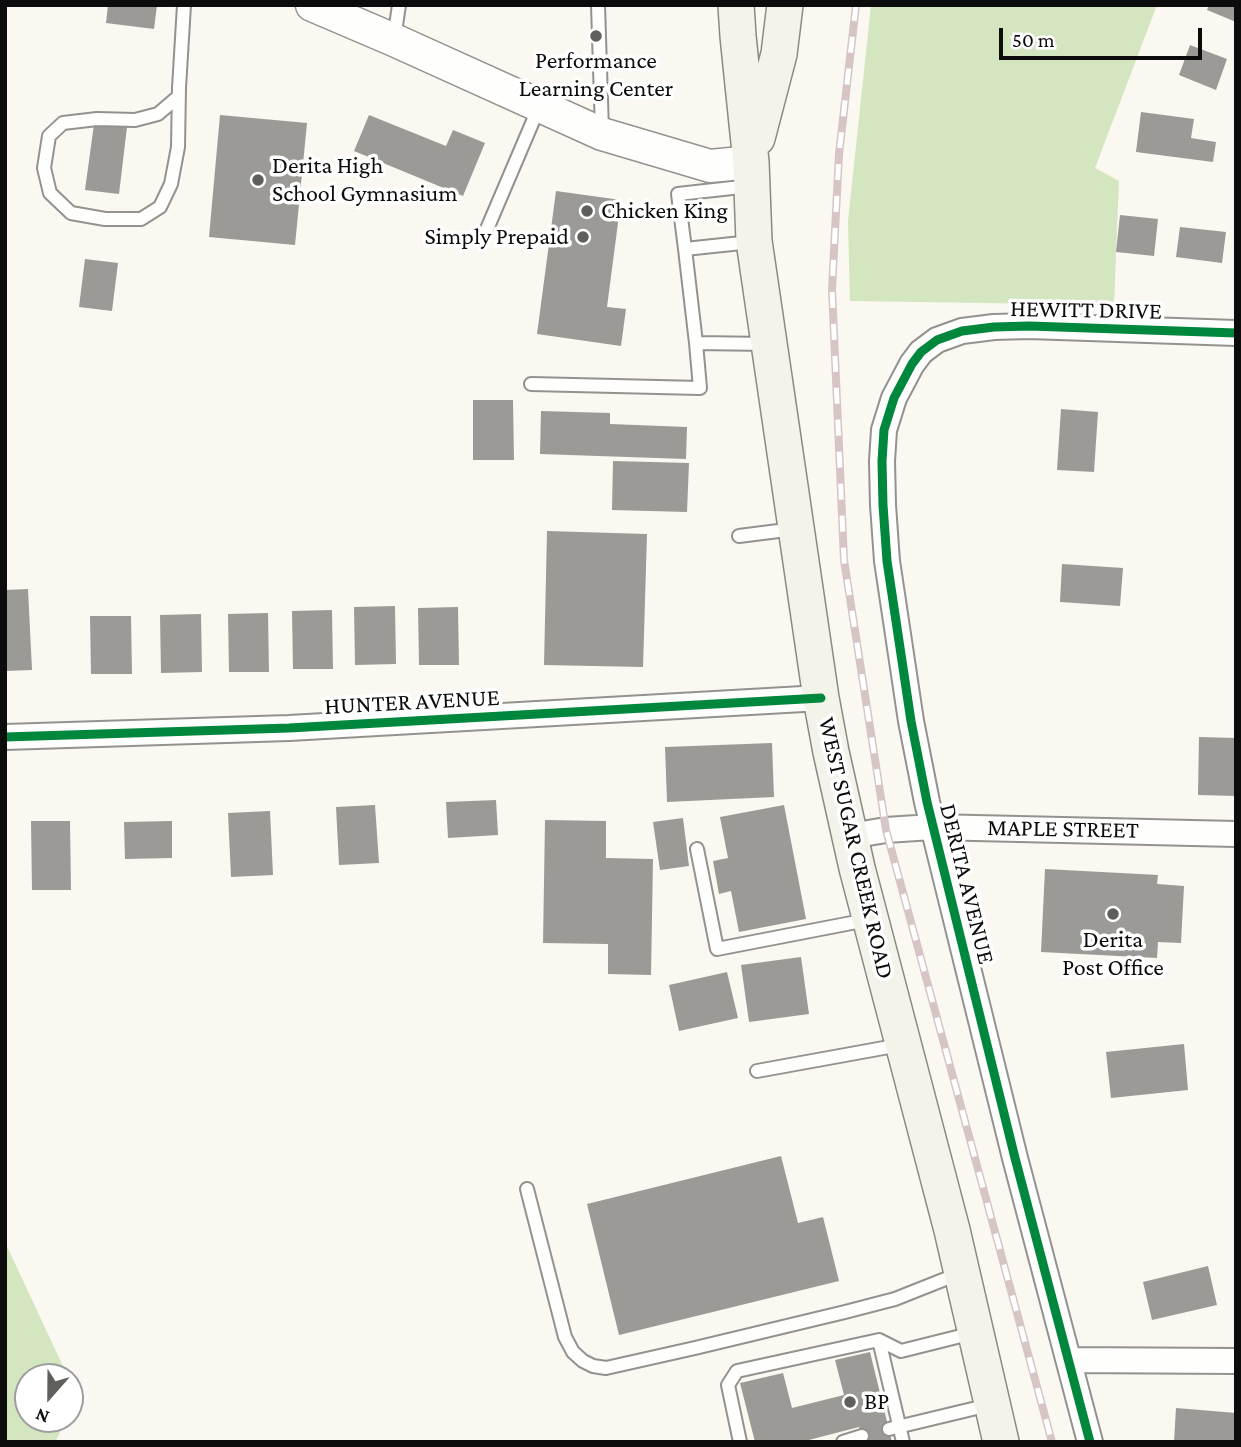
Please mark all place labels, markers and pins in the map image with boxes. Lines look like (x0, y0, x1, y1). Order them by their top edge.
marker: Performance Learning Center (588, 28, 604, 44)
place label: Performance Learning Center (519, 47, 673, 103)
place label: Derita High School Gymnasium (272, 152, 458, 208)
marker: Derita High School Gymnasium (250, 172, 266, 188)
place label: Chicken King (601, 197, 728, 225)
marker: Chicken King (579, 203, 595, 219)
place label: Simply Prepaid (425, 223, 569, 251)
marker: Simply Prepaid (575, 229, 591, 245)
marker: Derita Post Office (1105, 906, 1121, 922)
place label: Derita Post Office (1062, 926, 1164, 982)
place label: BP (864, 1388, 889, 1416)
marker: BP (842, 1394, 858, 1410)

